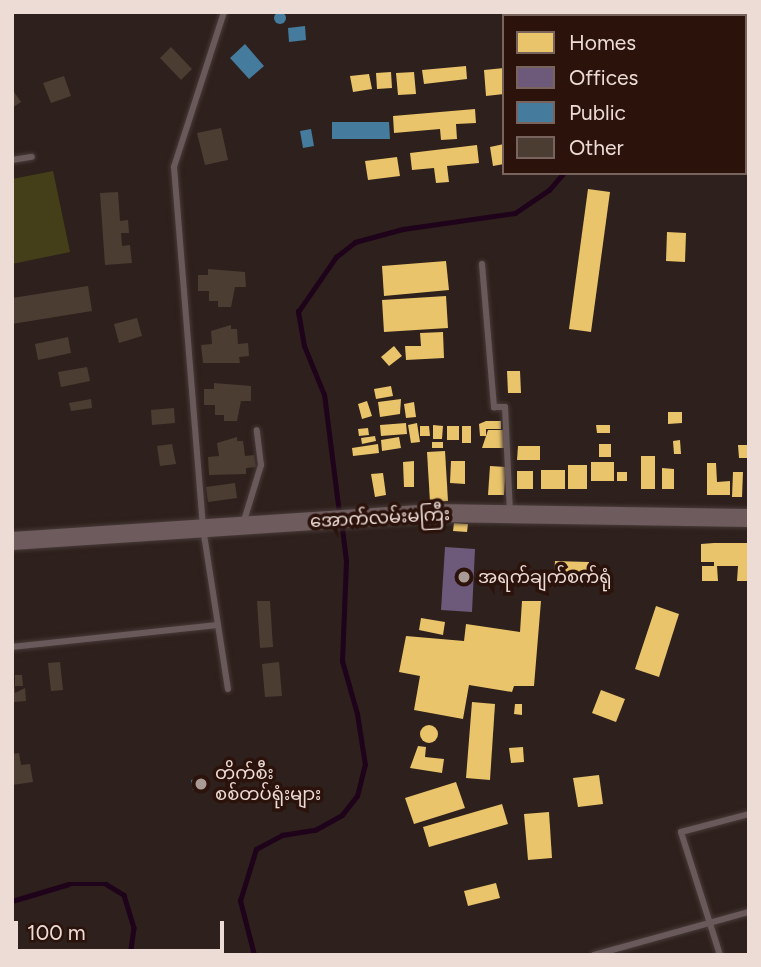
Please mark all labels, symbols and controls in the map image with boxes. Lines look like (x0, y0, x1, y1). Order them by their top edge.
legend (502, 14, 747, 175)
text: Homes (569, 30, 636, 55)
text: Offices (569, 65, 638, 90)
text: Public (569, 100, 626, 125)
text: Other (569, 135, 624, 160)
street label: အောက်လမ်းမကြီး (309, 504, 451, 532)
place label: အရက်ချက်စက်ရုံ (478, 566, 611, 588)
marker: အရက်ချက်စက်ရုံ (456, 569, 472, 585)
place label: တိုက်စီး စစ်တပ်ရုံးများ (215, 763, 321, 806)
marker: တိုက်စီး စစ်တပ်ရုံးများ (193, 776, 209, 792)
scale bar (18, 908, 228, 952)
text: 100 m (27, 920, 86, 945)

